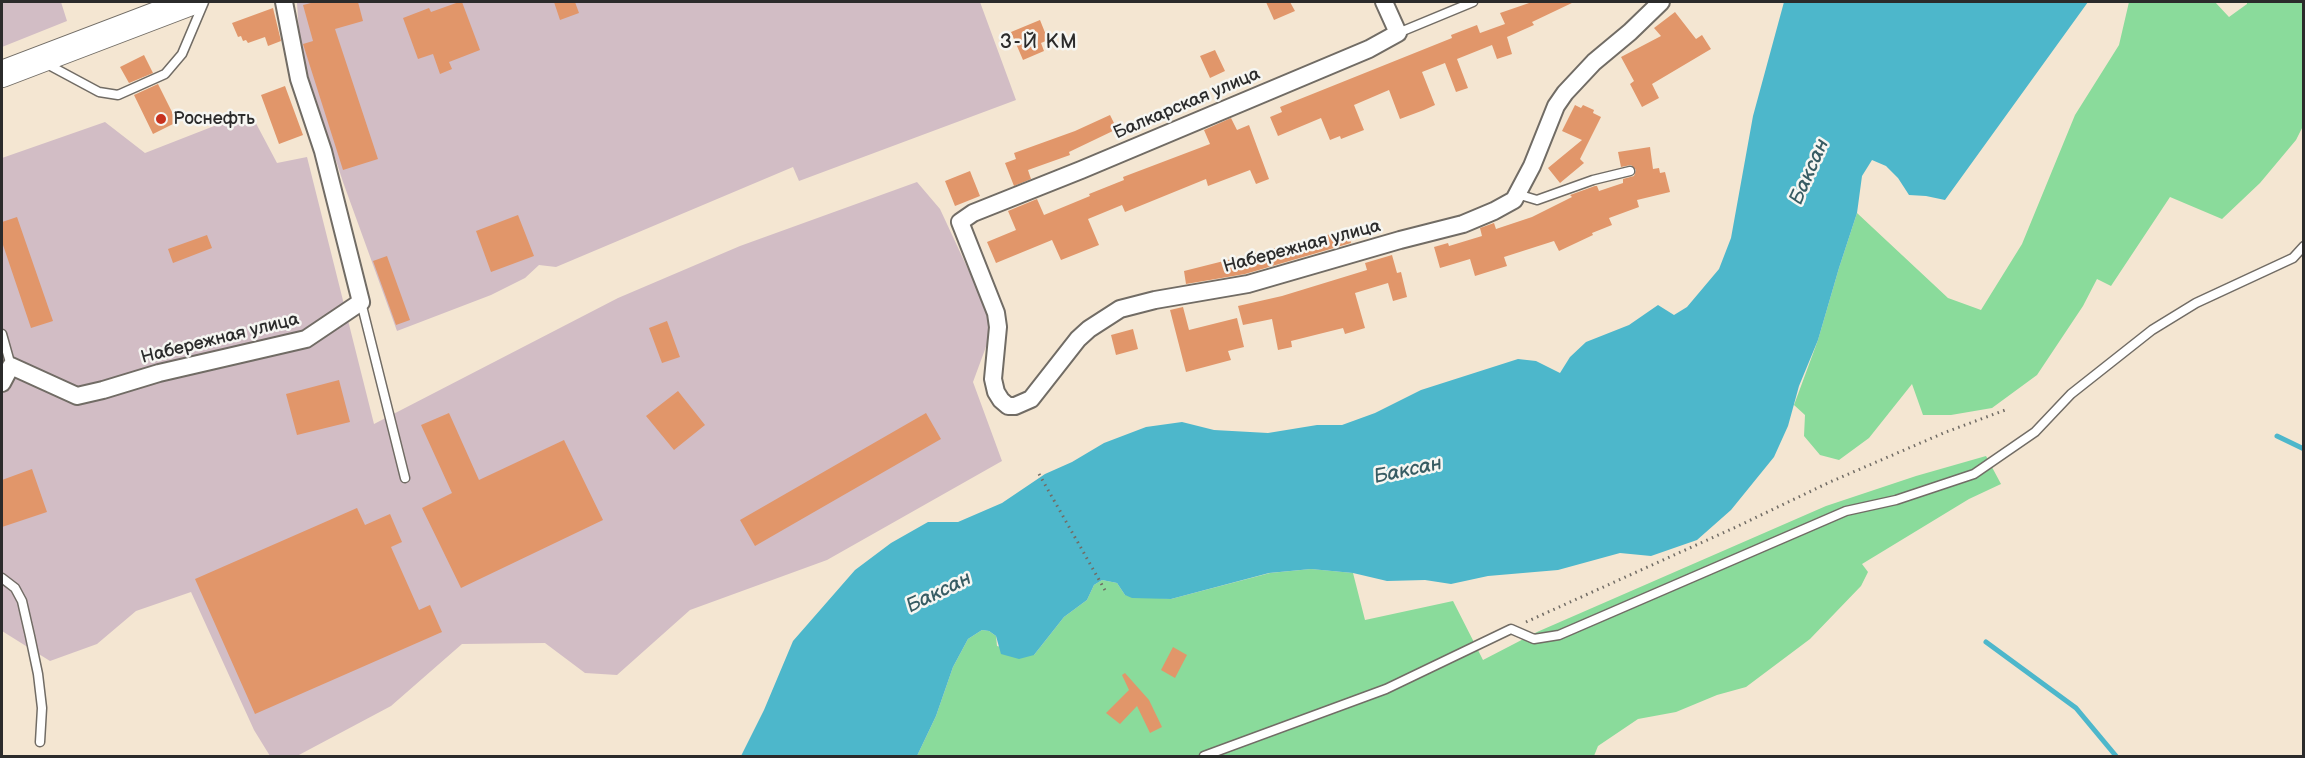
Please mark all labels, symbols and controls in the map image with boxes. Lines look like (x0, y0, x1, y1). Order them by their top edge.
district label: 3-Й КМ (1000, 31, 1078, 55)
street label: Балкарская улица (1111, 63, 1263, 145)
place label: Роснефть (173, 108, 255, 130)
marker: Роснефть (154, 112, 168, 126)
water label: Баксан (1785, 135, 1835, 209)
street label: Набережная улица (1221, 216, 1383, 278)
street label: Набережная улица (139, 309, 301, 369)
water label: Баксан (1372, 452, 1444, 490)
water label: Баксан (903, 567, 975, 619)

